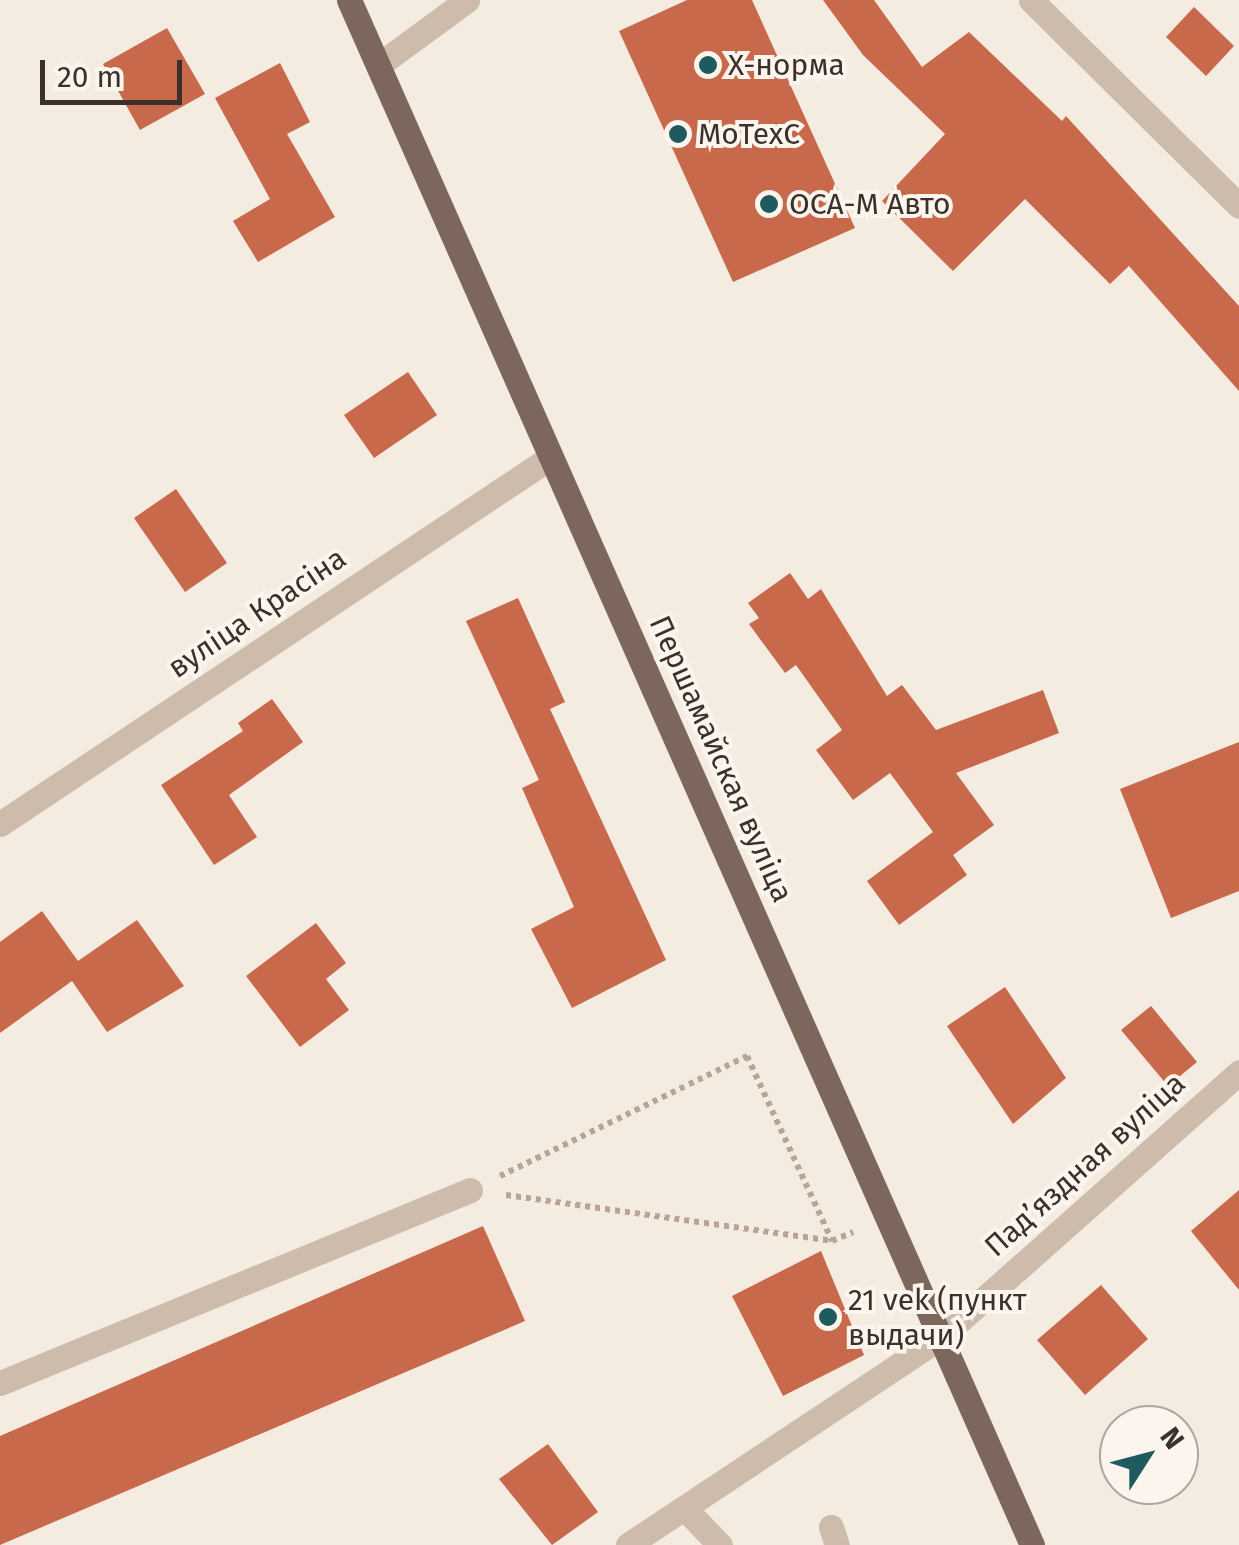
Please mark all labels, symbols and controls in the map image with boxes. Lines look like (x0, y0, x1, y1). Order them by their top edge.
scale bar (45, 40, 188, 102)
place label: Х-норма (728, 47, 845, 83)
marker: Х-норма (697, 54, 719, 76)
text: 20 m (57, 59, 122, 95)
place label: MoTexC (698, 116, 800, 152)
marker: MoTexC (667, 123, 689, 145)
place label: ОСА-М Авто (789, 186, 951, 222)
marker: ОСА-М Авто (758, 193, 780, 215)
street label: вуліца Красіна (161, 540, 353, 686)
street label: Першамайская вуліца (642, 610, 800, 908)
street label: Падʼяздная вуліца (977, 1066, 1193, 1264)
place label: 21 vek (пункт выдачи) (848, 1282, 1026, 1352)
marker: 21 vek (пункт выдачи) (817, 1306, 839, 1328)
north arrow (1099, 1405, 1199, 1505)
text: N (1153, 1421, 1191, 1455)

